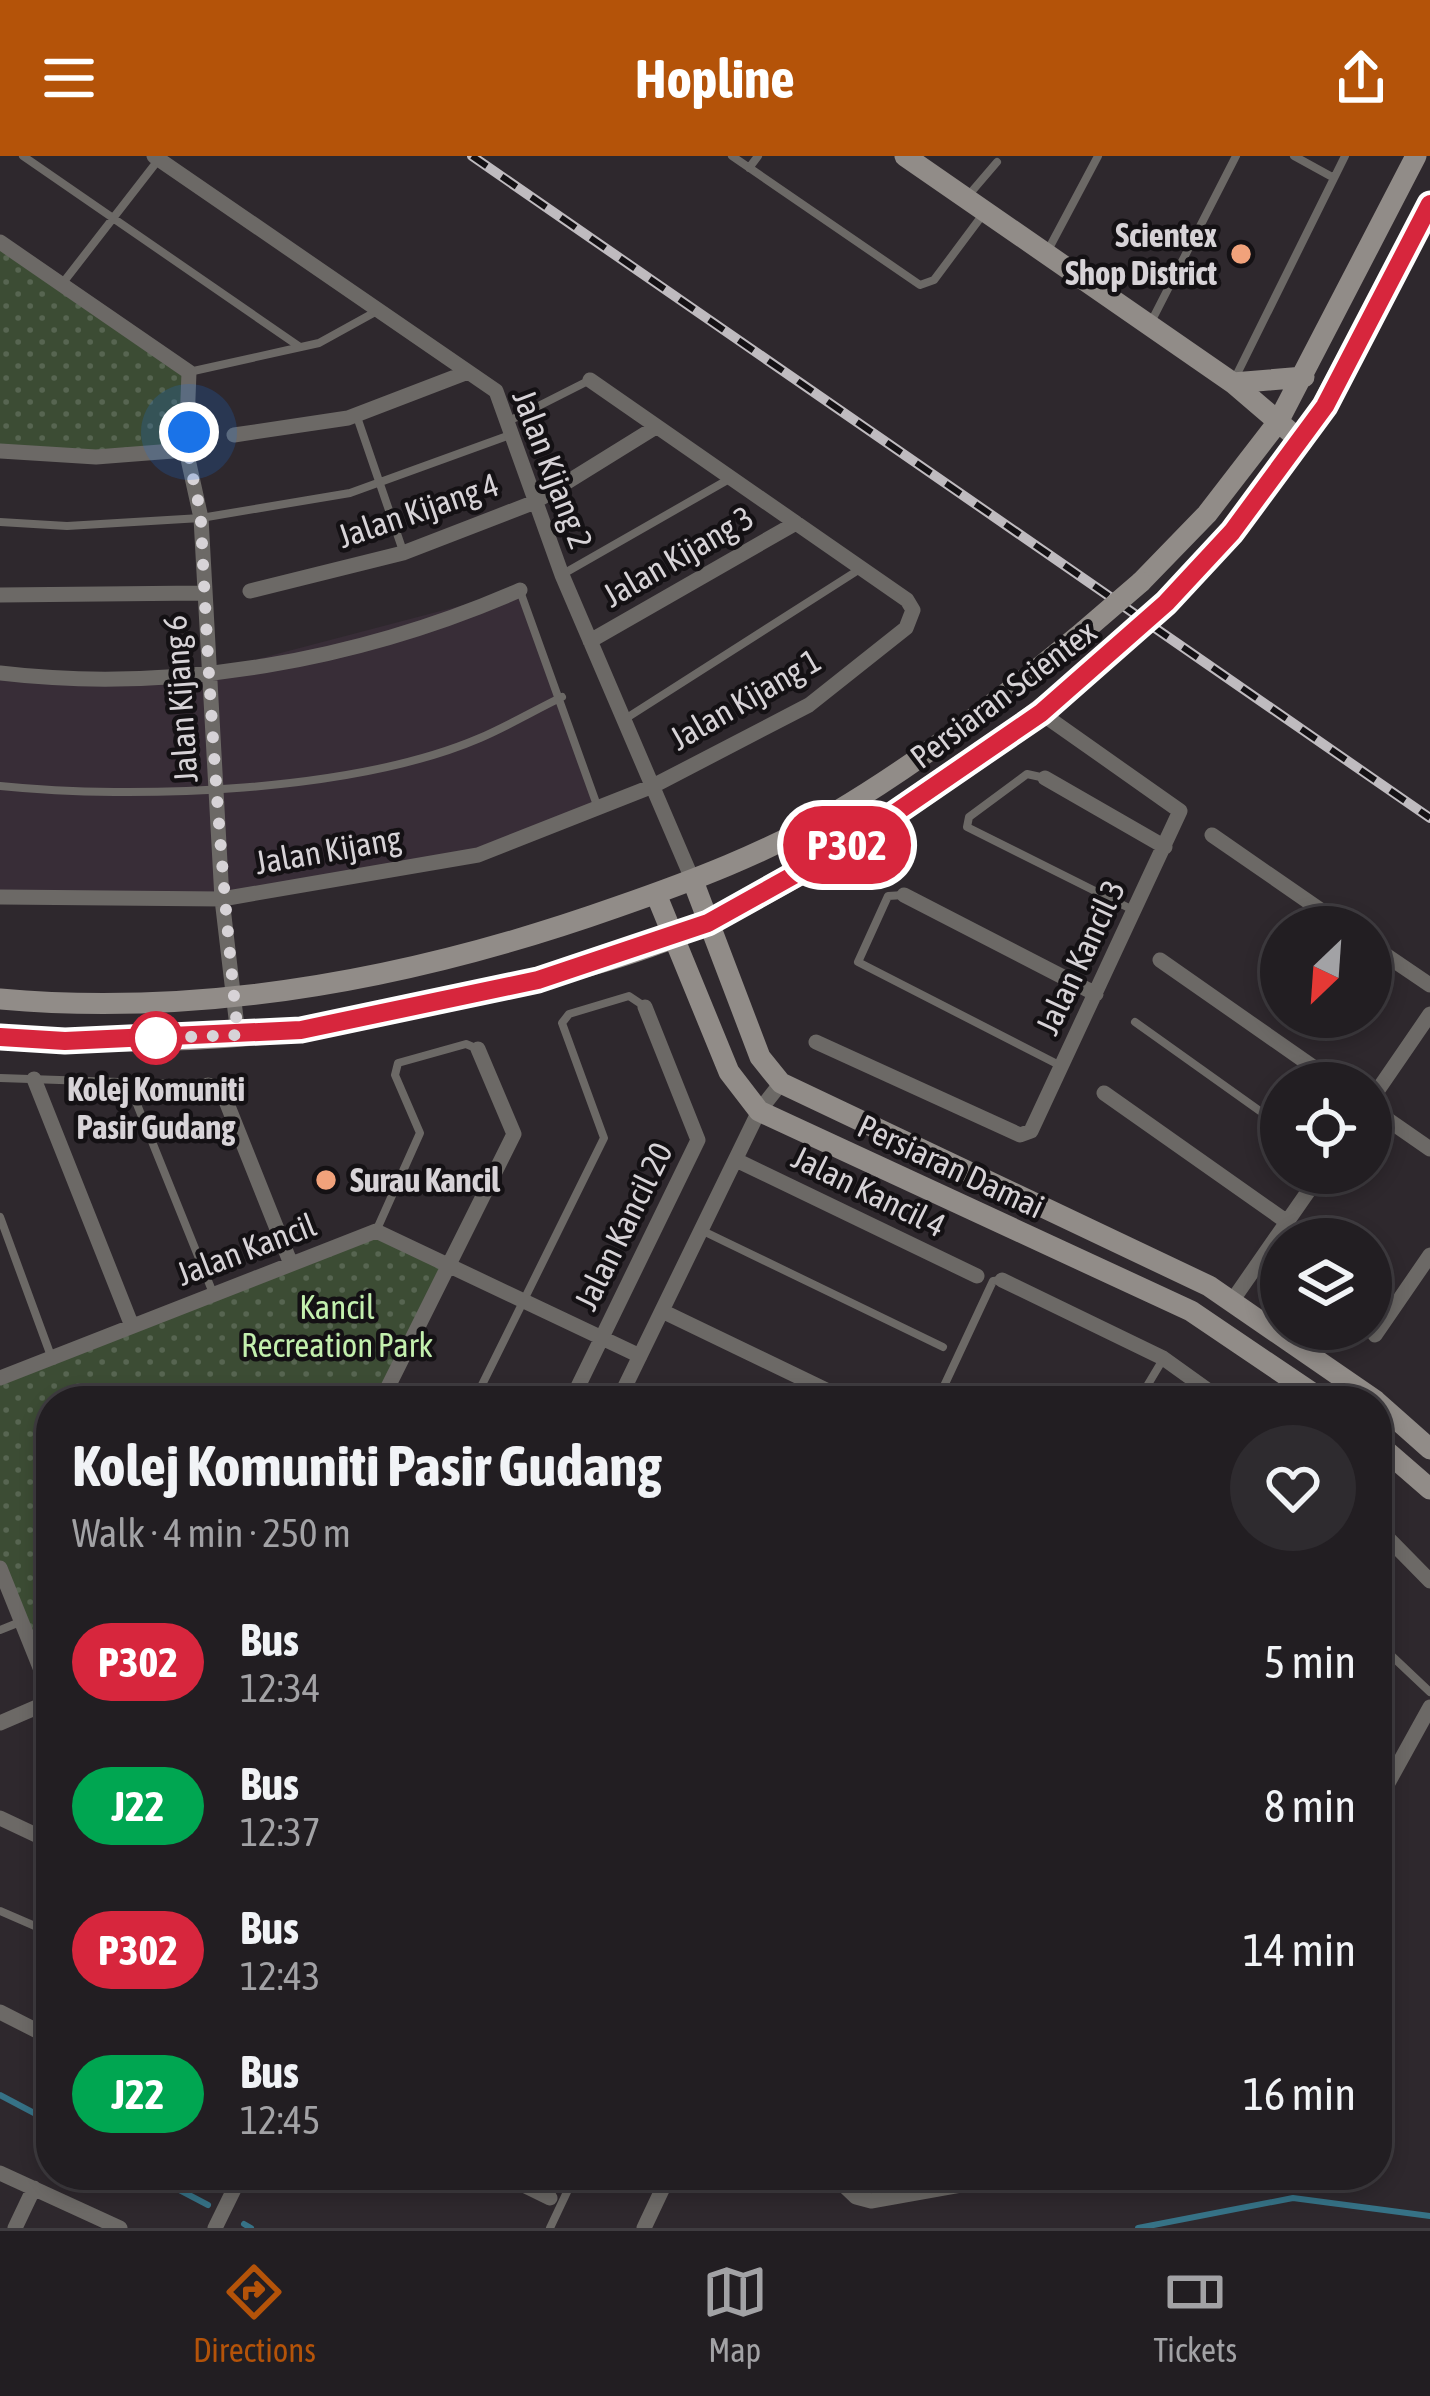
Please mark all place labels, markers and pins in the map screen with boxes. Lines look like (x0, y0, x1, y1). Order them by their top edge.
place label: Scientex Shop District (1065, 216, 1217, 292)
marker: Scientex Shop District (1228, 241, 1254, 267)
marker: Kolej Komuniti Pasir Gudang (131, 1013, 181, 1063)
place label: Kolej Komuniti Pasir Gudang (67, 1070, 245, 1146)
place label: Surau Kancil (350, 1161, 501, 1199)
marker: Surau Kancil (313, 1167, 339, 1193)

